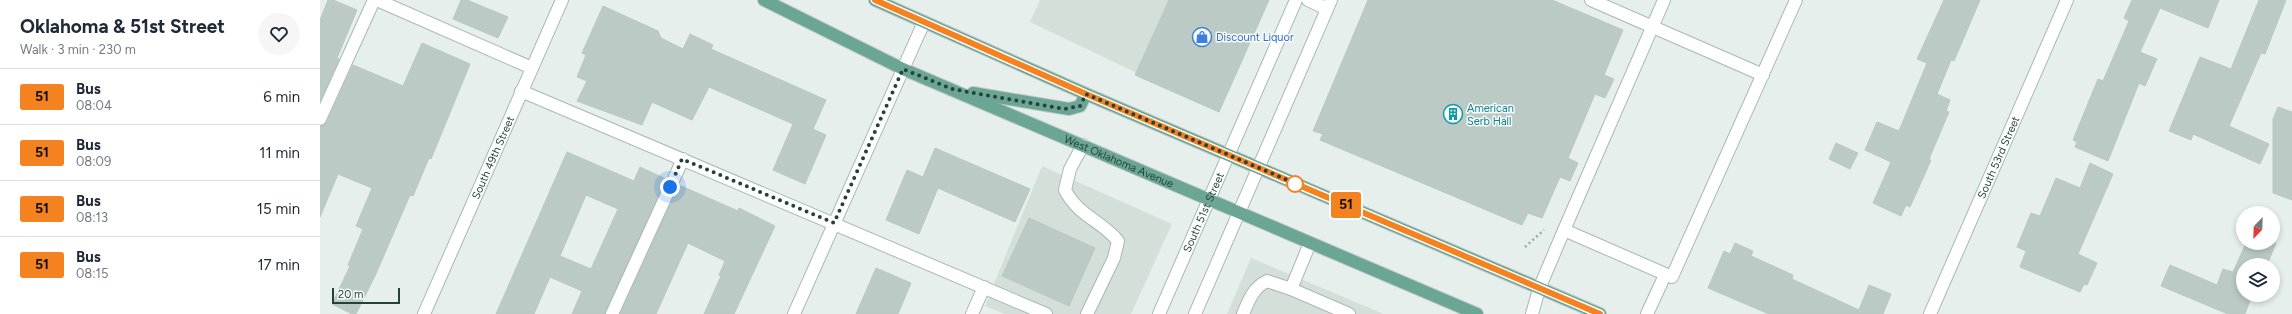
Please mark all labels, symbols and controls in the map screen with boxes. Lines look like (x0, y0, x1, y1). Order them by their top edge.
button: heart (258, 13, 300, 55)
text: Oklahoma & 51st Street (20, 15, 225, 38)
shop icon: Discount Liquor (1191, 26, 1213, 48)
place label: Discount Liquor (1216, 31, 1294, 44)
text: Walk · 3 min · 230 m (20, 42, 136, 57)
text: Bus (76, 80, 101, 98)
text: 51 (35, 88, 49, 105)
text: 6 min (263, 88, 300, 106)
text: 08:04 (76, 98, 112, 113)
place label: American Serb Hall (1467, 102, 1514, 128)
building icon: American Serb Hall (1442, 103, 1464, 125)
street label: South 49th Street (469, 114, 517, 201)
street label: South 53rd Street (1975, 114, 2022, 201)
street label: West Oklahoma Avenue (1062, 133, 1175, 191)
text: Bus (76, 136, 101, 154)
text: 51 (35, 144, 49, 161)
text: 11 min (259, 144, 300, 162)
text: 08:09 (76, 154, 111, 169)
street label: South 51st Street (1181, 170, 1227, 255)
unlabelled marker (1286, 175, 1304, 193)
your location (660, 177, 680, 197)
text: Bus (76, 192, 101, 210)
line badge: 51 (1328, 192, 1364, 218)
text: 51 (1339, 196, 1353, 213)
text: 51 (35, 200, 49, 217)
text: 15 min (257, 200, 300, 218)
north arrow (2236, 206, 2280, 250)
map controls (2236, 206, 2280, 302)
text: 08:13 (76, 210, 108, 225)
text: Bus (76, 248, 101, 266)
text: 51 (35, 256, 49, 273)
text: 17 min (257, 256, 300, 274)
button: layers (2236, 258, 2280, 302)
text: 08:15 (76, 266, 108, 281)
scale bar (332, 286, 400, 305)
text: 20 m (338, 288, 363, 301)

